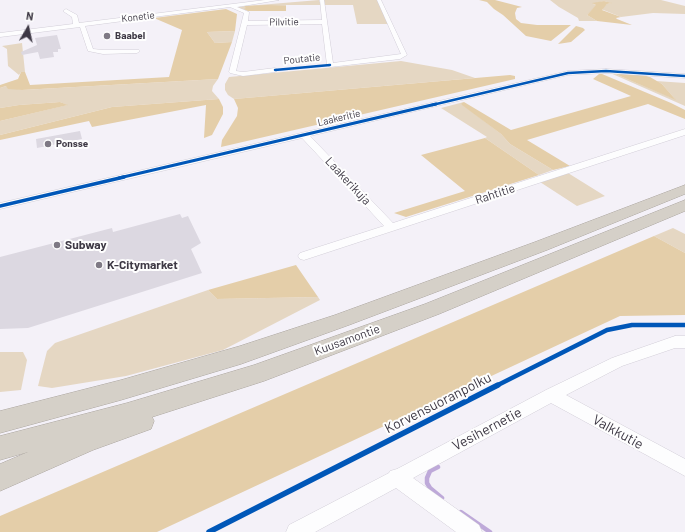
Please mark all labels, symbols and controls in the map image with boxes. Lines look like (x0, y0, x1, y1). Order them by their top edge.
north arrow (8, 8, 48, 48)
text: N (25, 9, 35, 23)
street label: Konetie (121, 9, 155, 25)
street label: Pilvitie (269, 16, 299, 28)
place label: Baabel (115, 30, 145, 42)
marker: Baabel (102, 31, 112, 41)
street label: Poutatie (283, 51, 321, 67)
street label: Laakeritie (316, 107, 362, 129)
place label: Ponsse (56, 138, 88, 150)
marker: Ponsse (43, 139, 53, 149)
street label: Laakerikuja (322, 154, 374, 208)
street label: Rahtitie (473, 181, 517, 207)
place label: Subway (65, 238, 106, 252)
marker: Subway (52, 240, 62, 250)
place label: K-Citymarket (107, 258, 178, 272)
marker: K-Citymarket (94, 260, 104, 270)
street label: Kuusamontie (312, 321, 382, 359)
street label: Korvensuoranpolku (382, 369, 494, 437)
street label: Vesihernetie (449, 404, 525, 454)
street label: Valkkutie (590, 411, 646, 453)

